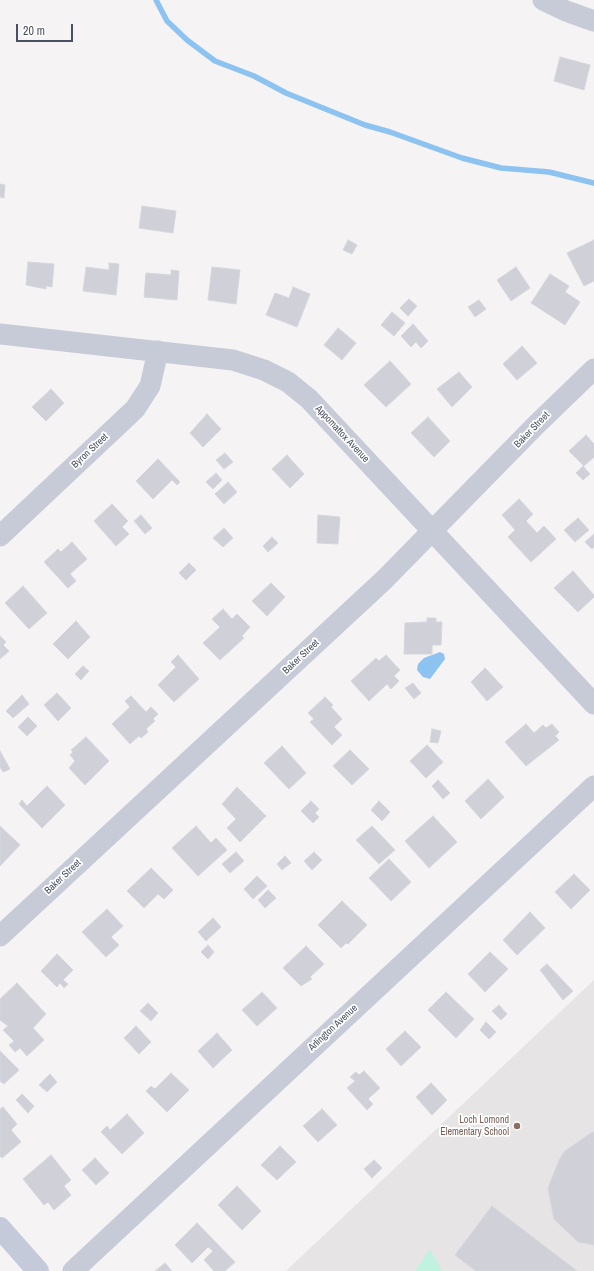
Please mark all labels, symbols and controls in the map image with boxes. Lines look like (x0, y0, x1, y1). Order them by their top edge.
scale bar (18, 16, 75, 42)
text: 20 m (23, 23, 45, 39)
street label: Appomattox Avenue (312, 403, 372, 465)
street label: Baker Street (512, 409, 552, 451)
street label: Byron Street (69, 431, 111, 471)
street label: Baker Street (280, 637, 322, 677)
street label: Baker Street (42, 857, 84, 897)
street label: Arlington Avenue (306, 1002, 360, 1054)
place label: Loch Lomond Elementary School (440, 1114, 509, 1138)
marker: Loch Lomond Elementary School (512, 1121, 522, 1131)

